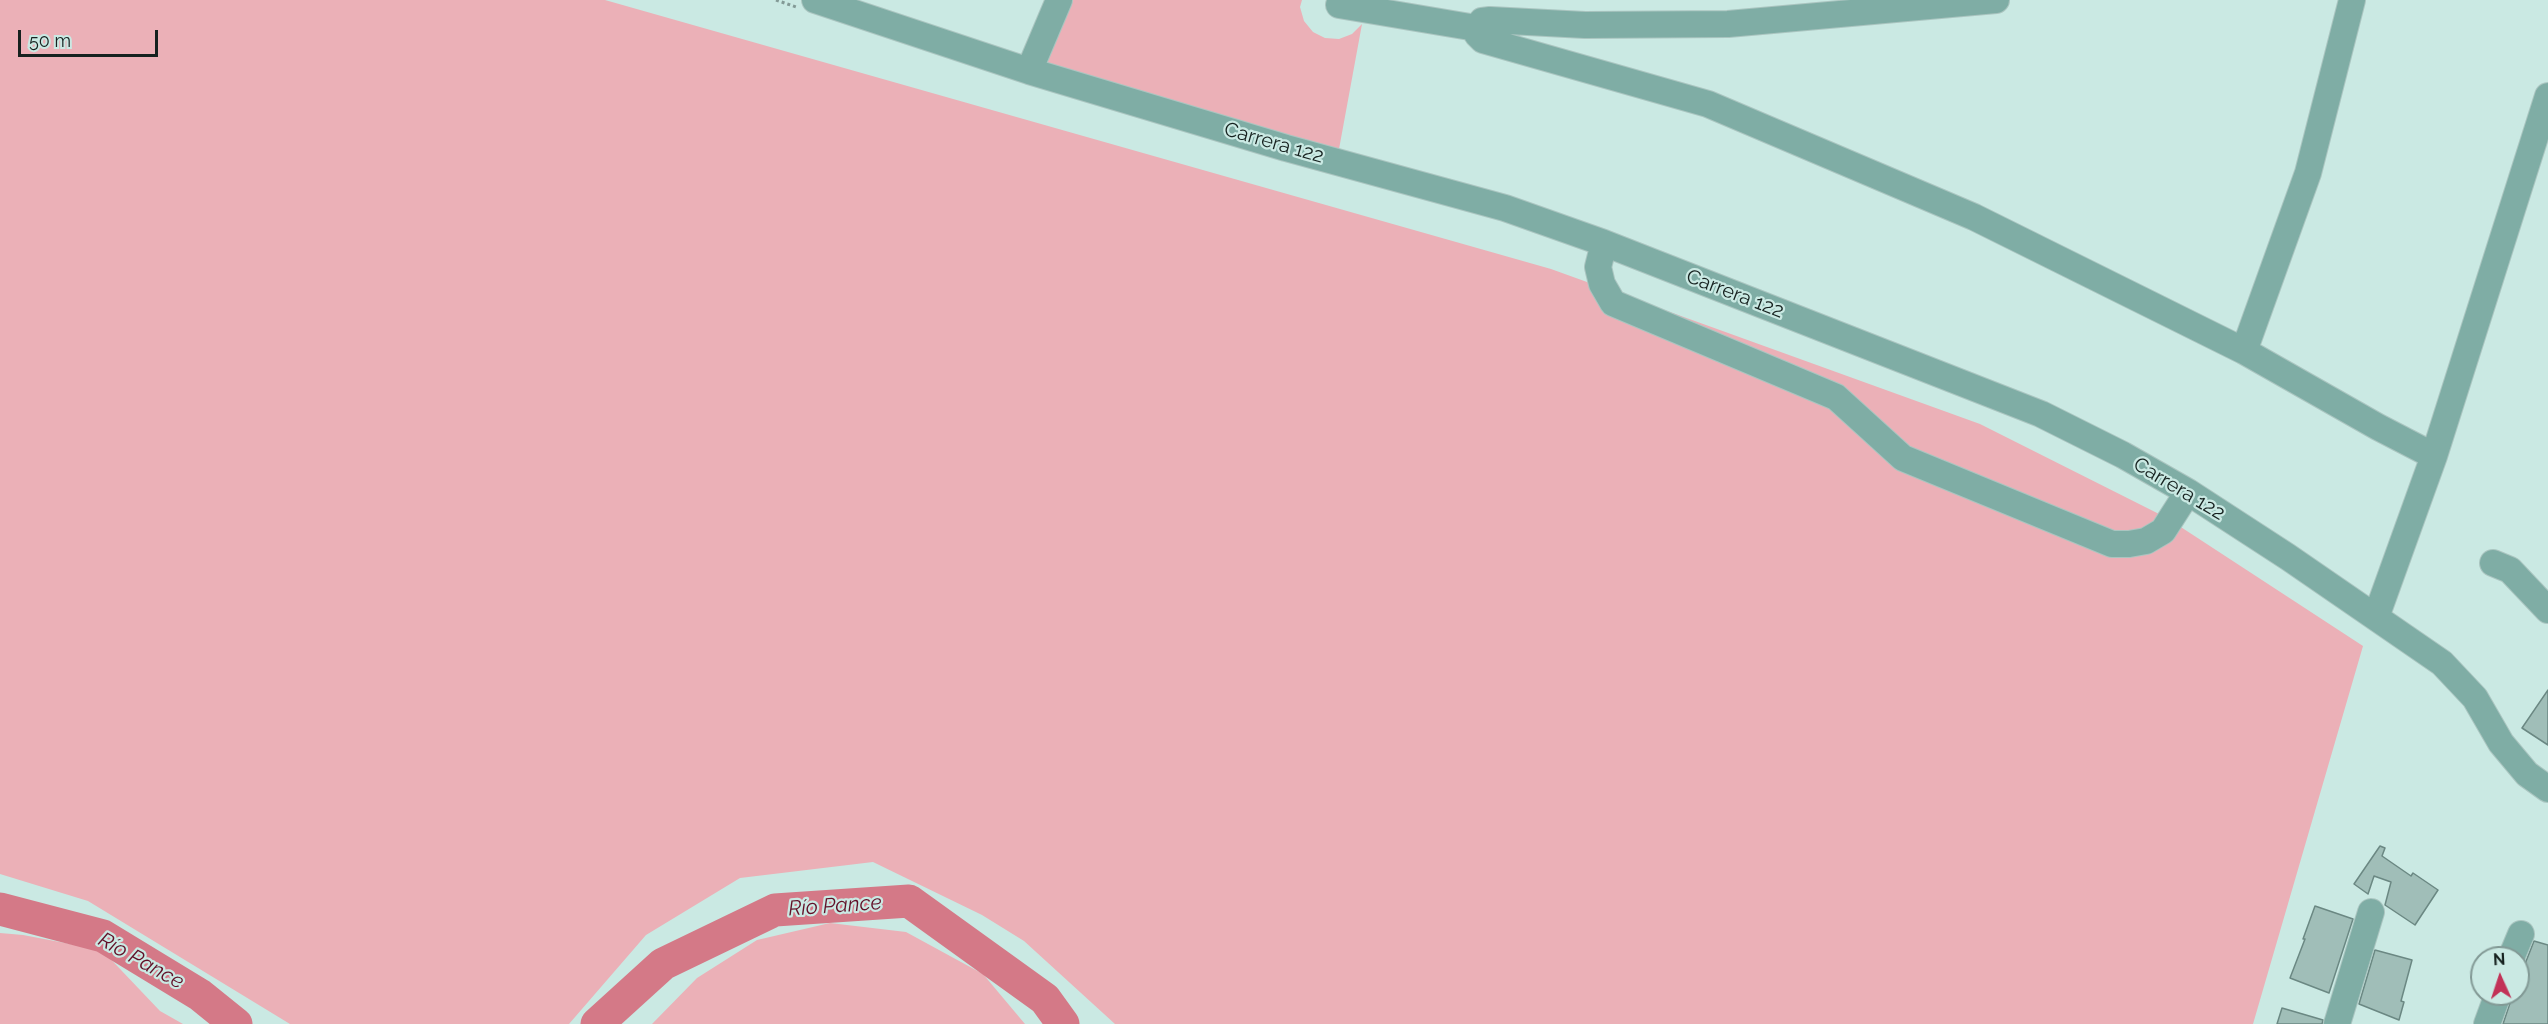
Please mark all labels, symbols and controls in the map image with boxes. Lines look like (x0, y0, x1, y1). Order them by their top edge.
scale bar (21, 18, 160, 56)
text: 50 m (29, 30, 71, 51)
street label: Carrera 122 (1221, 117, 1327, 169)
street label: Carrera 122 (1683, 264, 1787, 324)
street label: Carrera 122 (2129, 452, 2229, 526)
water label: Río Pance (787, 890, 883, 922)
water label: Río Pance (94, 927, 188, 995)
north arrow (2470, 946, 2530, 1006)
text: N (2493, 950, 2506, 969)

